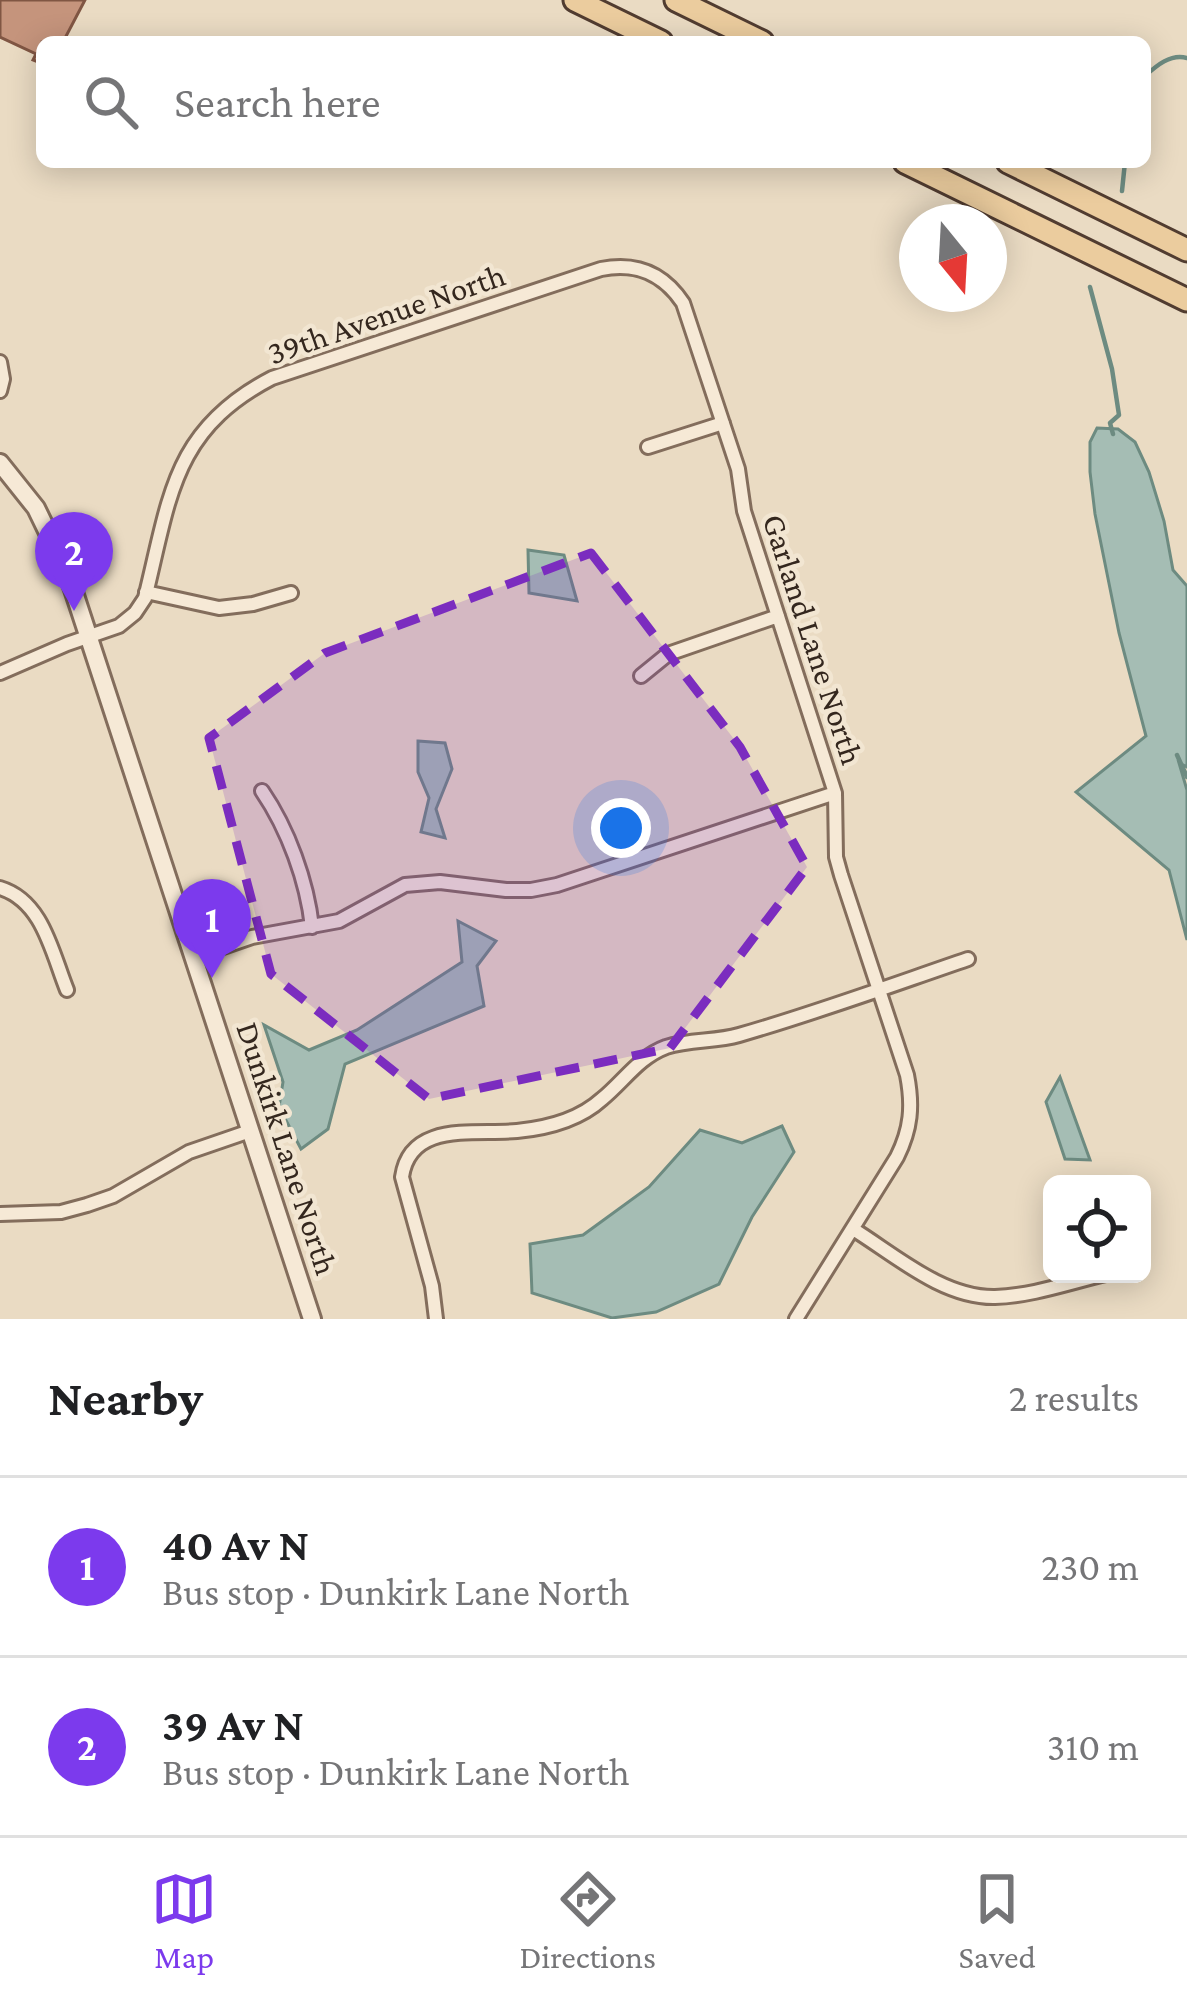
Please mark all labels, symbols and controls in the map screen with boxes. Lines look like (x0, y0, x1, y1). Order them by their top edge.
search box (36, 36, 1151, 168)
icon: search (78, 69, 144, 135)
text: Search here (174, 77, 381, 127)
north arrow (899, 204, 1007, 312)
street label: 39th Avenue North (263, 255, 510, 371)
street label: Garland Lane North (756, 509, 871, 769)
pin: 2 (35, 512, 113, 611)
your location (591, 798, 651, 858)
pin: 1 (173, 879, 251, 978)
street label: Dunkirk Lane North (229, 1017, 346, 1279)
map controls (1043, 1175, 1151, 1283)
button: locate (1043, 1175, 1151, 1283)
text: Nearby (48, 1369, 203, 1426)
text: 2 results (1009, 1376, 1139, 1419)
text: 40 Av N (162, 1520, 309, 1570)
text: 1 (80, 1545, 94, 1588)
text: 230 m (1041, 1545, 1139, 1588)
text: Bus stop · Dunkirk Lane North (162, 1570, 630, 1613)
text: 39 Av N (162, 1700, 304, 1750)
text: 2 (77, 1725, 97, 1768)
text: 310 m (1047, 1725, 1139, 1768)
text: Bus stop · Dunkirk Lane North (162, 1750, 630, 1793)
tab: Map (151, 1866, 217, 1975)
tab: Directions (520, 1866, 656, 1975)
tab: Saved (958, 1866, 1036, 1975)

